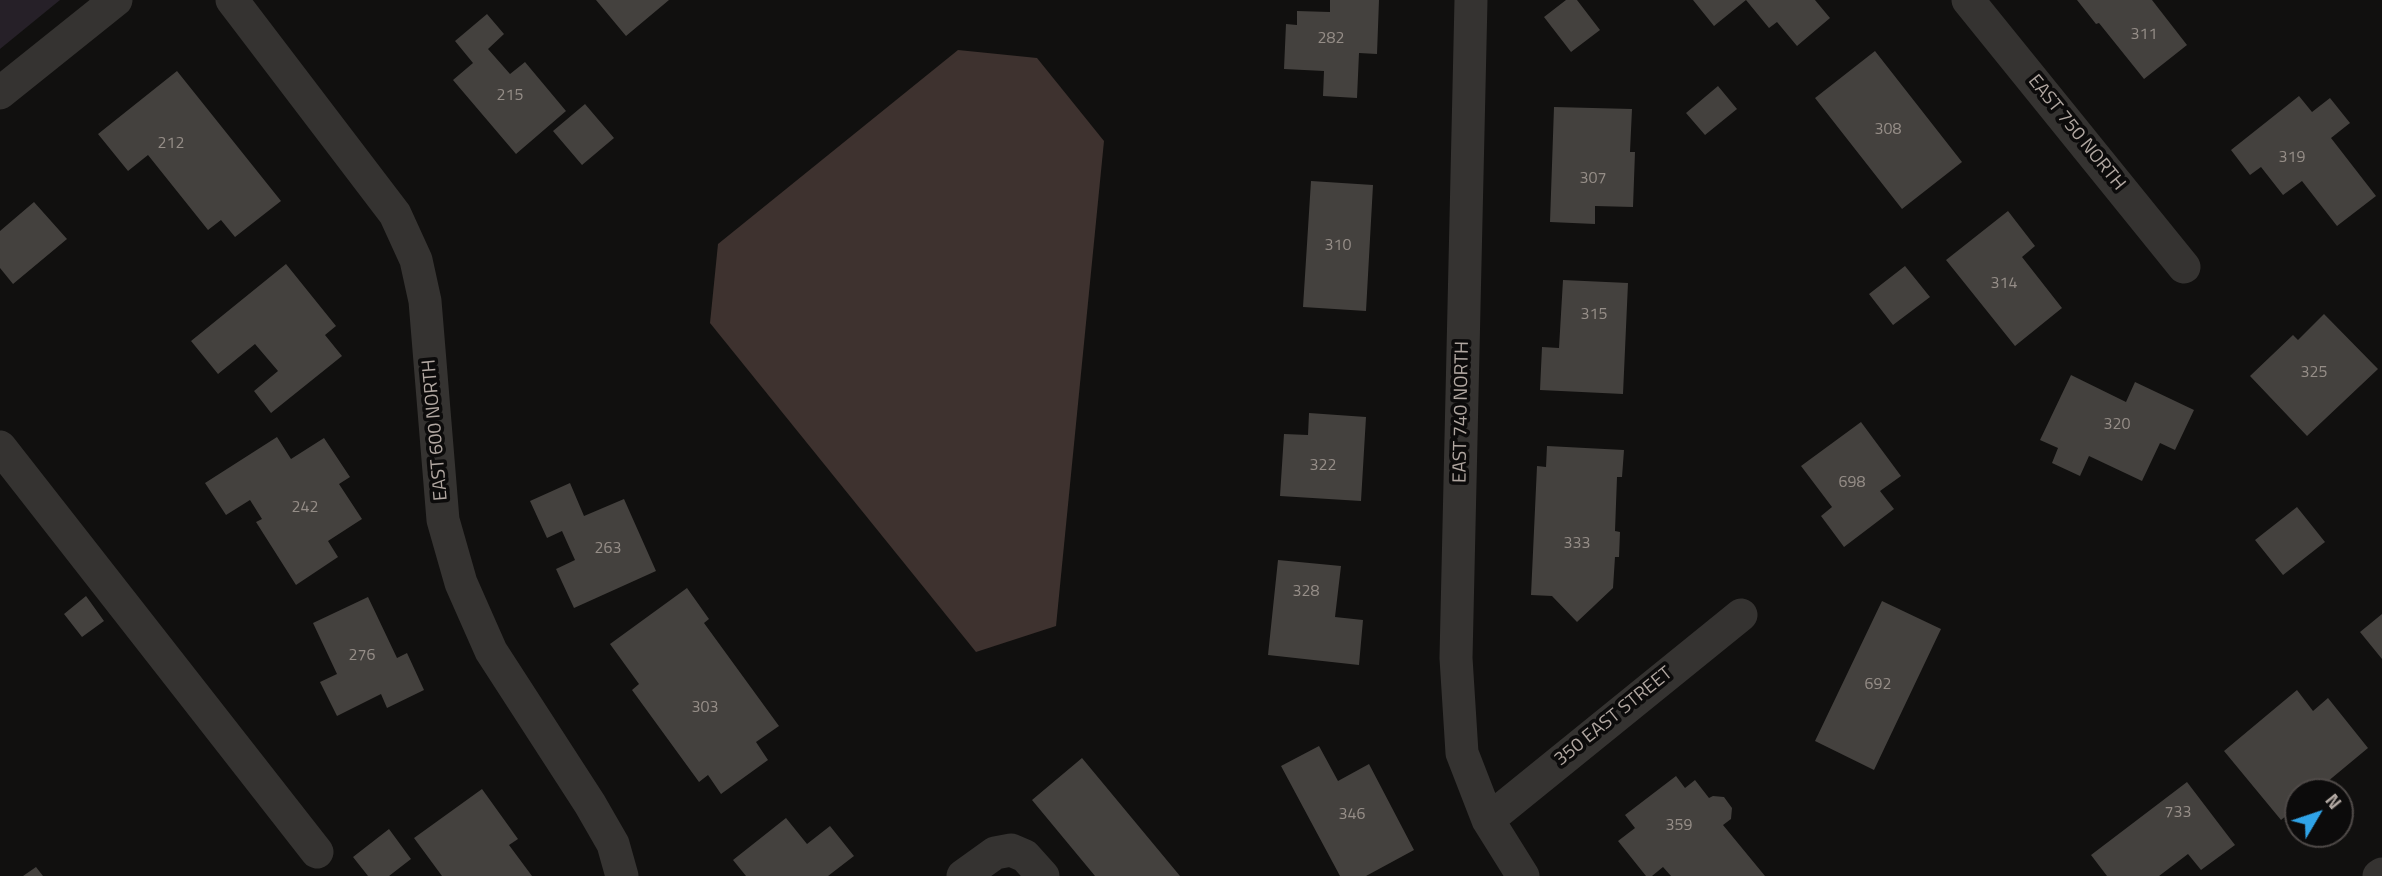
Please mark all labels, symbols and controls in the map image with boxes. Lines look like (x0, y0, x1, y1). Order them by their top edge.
house number: 311 (2131, 25, 2157, 45)
house number: 282 (1318, 29, 1344, 49)
street label: EAST 750 NORTH (2022, 71, 2130, 195)
house number: 215 (497, 86, 523, 106)
house number: 308 (1875, 120, 1901, 140)
house number: 212 (158, 134, 184, 154)
house number: 319 (2279, 148, 2305, 168)
house number: 307 (1580, 169, 1606, 189)
house number: 310 (1325, 236, 1351, 256)
house number: 314 (1991, 274, 2017, 294)
house number: 315 (1581, 305, 1607, 325)
street label: EAST 740 NORTH (1449, 341, 1475, 483)
street label: EAST 600 NORTH (418, 358, 454, 502)
house number: 325 (2301, 363, 2327, 383)
house number: 320 (2104, 415, 2130, 435)
house number: 322 (1310, 456, 1336, 476)
house number: 698 (1839, 473, 1865, 493)
house number: 242 (292, 498, 318, 518)
house number: 333 (1564, 534, 1590, 554)
house number: 263 (595, 539, 621, 559)
house number: 328 (1293, 582, 1319, 602)
house number: 276 (349, 646, 375, 666)
street label: 350 EAST STREET (1550, 662, 1678, 772)
house number: 692 (1865, 675, 1891, 695)
house number: 303 (692, 698, 718, 718)
north arrow (2284, 778, 2354, 848)
text: N (2319, 786, 2350, 815)
house number: 733 (2165, 803, 2191, 823)
house number: 346 (1339, 805, 1365, 825)
house number: 359 (1666, 816, 1692, 836)

